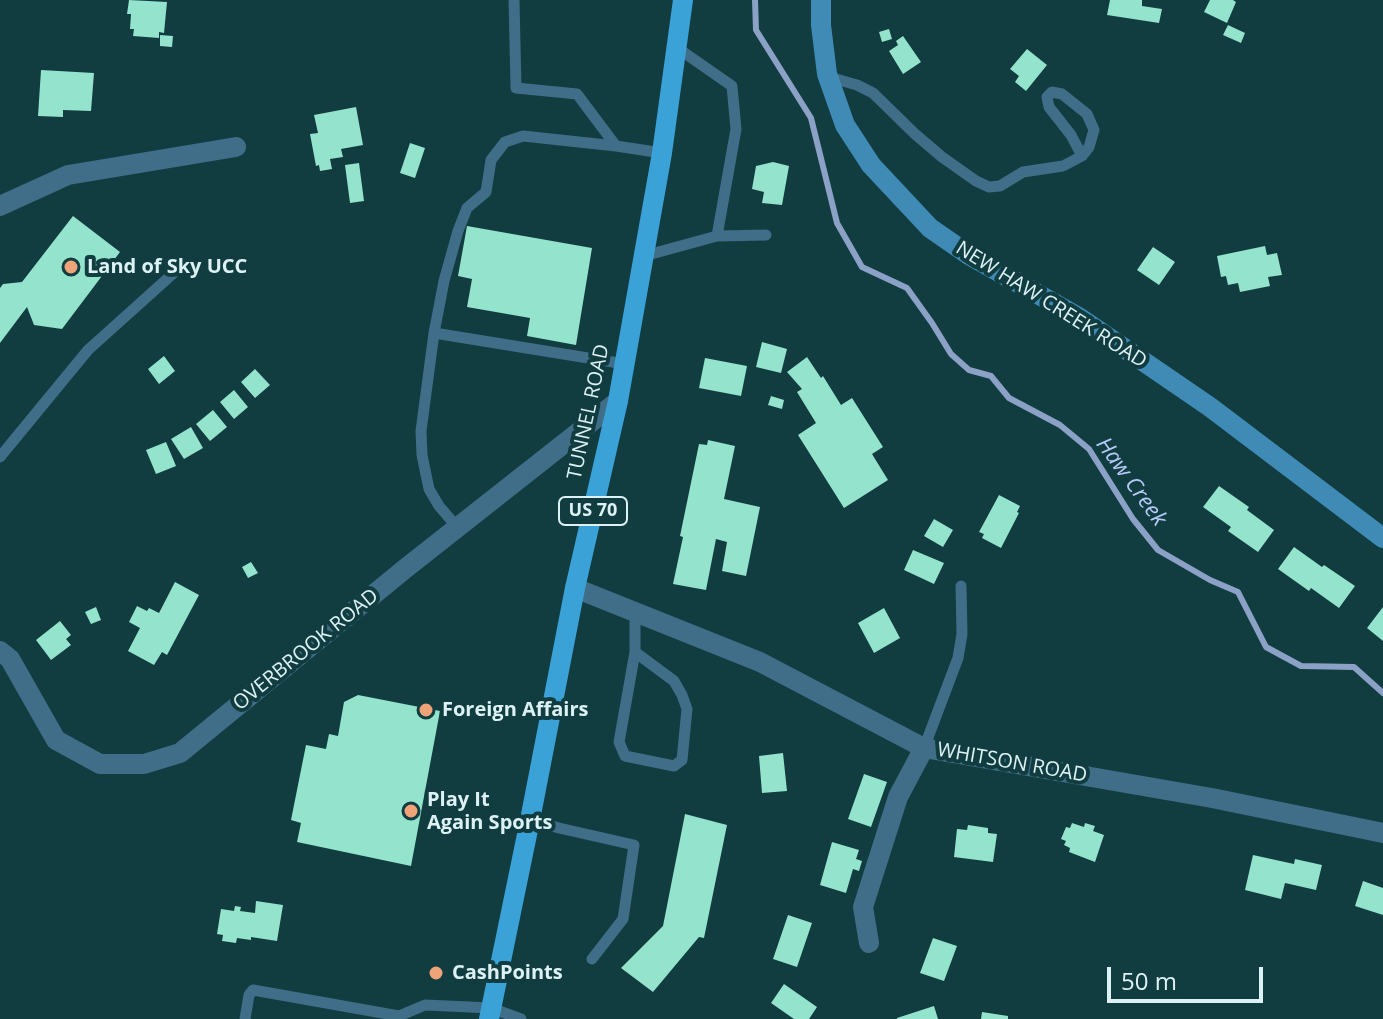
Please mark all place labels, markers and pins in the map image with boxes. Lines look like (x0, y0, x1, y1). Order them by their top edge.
place label: Land of Sky UCC (87, 255, 247, 279)
marker: Land of Sky UCC (62, 258, 80, 276)
place label: Foreign Affairs (442, 698, 588, 722)
marker: Foreign Affairs (417, 701, 435, 719)
place label: Play It Again Sports (427, 788, 552, 835)
marker: Play It Again Sports (402, 802, 420, 820)
place label: CashPoints (452, 961, 563, 985)
marker: CashPoints (427, 964, 445, 982)

